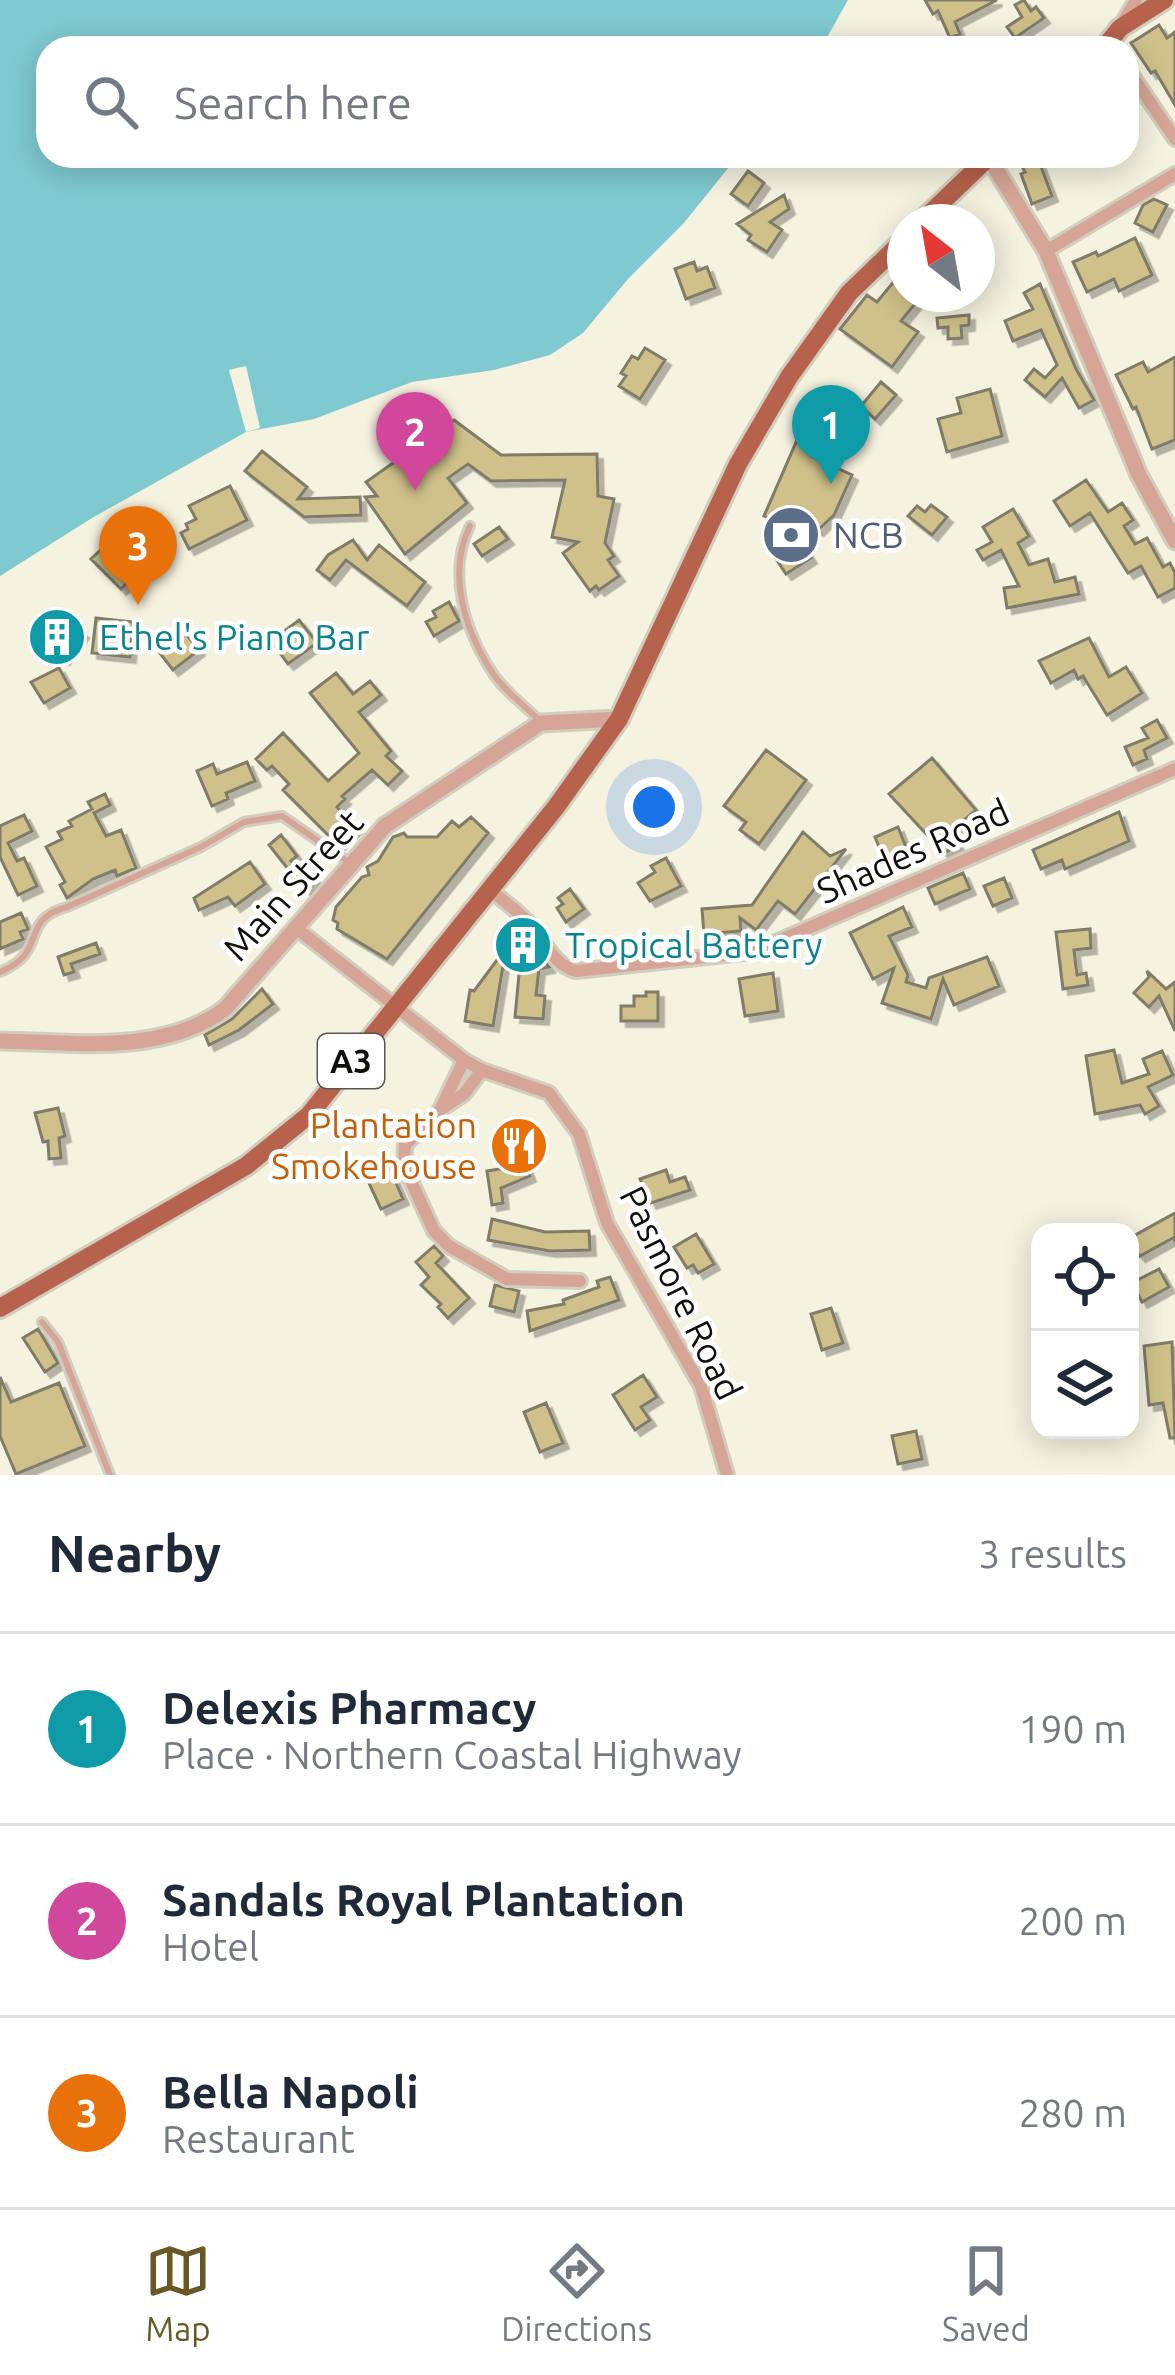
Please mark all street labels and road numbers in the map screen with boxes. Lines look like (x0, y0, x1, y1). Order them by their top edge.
street label: Shades Road (810, 790, 1015, 911)
street label: Main Street (215, 801, 371, 968)
road number: A3 (318, 1034, 384, 1088)
street label: Pasmore Road (612, 1179, 751, 1406)

